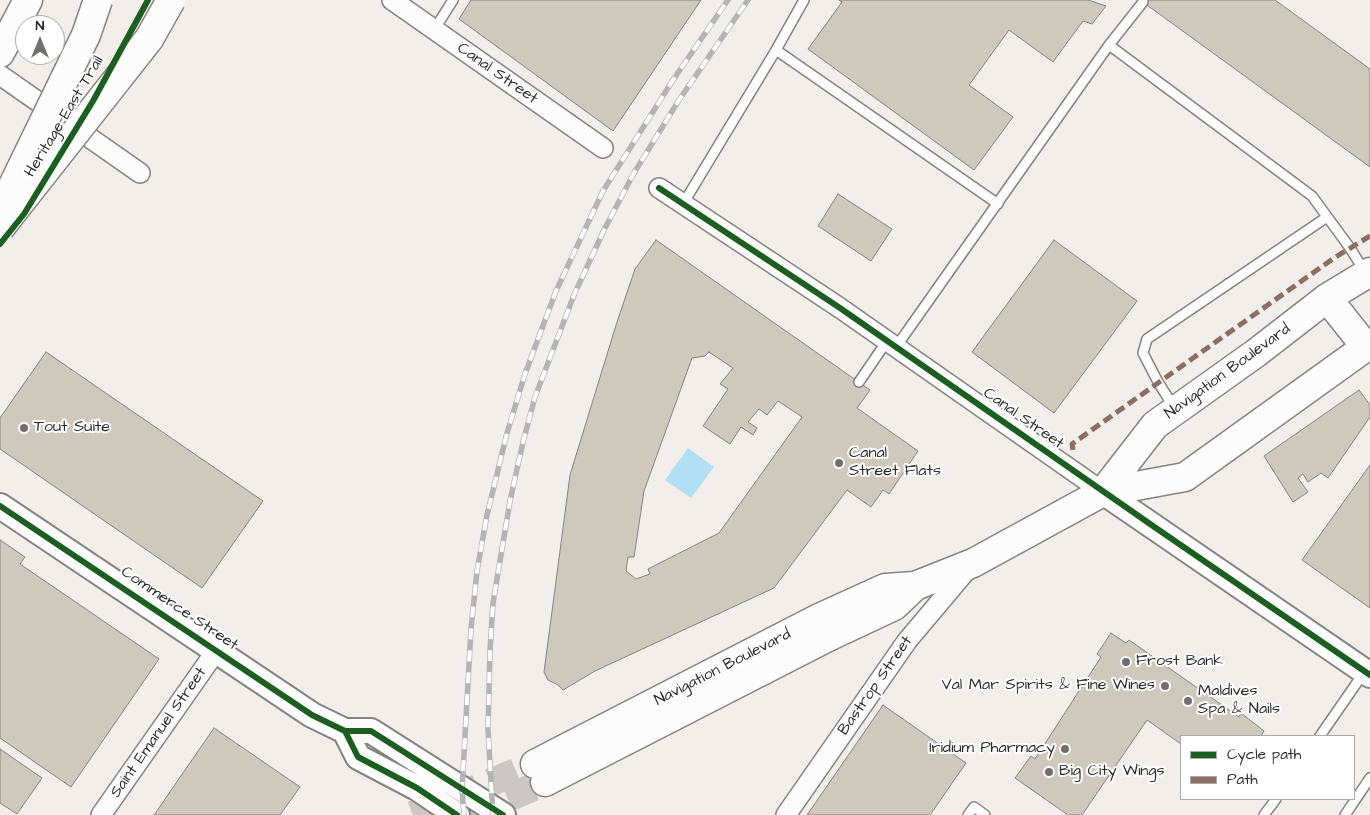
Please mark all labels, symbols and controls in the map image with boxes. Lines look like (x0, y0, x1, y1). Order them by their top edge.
north arrow (15, 15, 65, 65)
text: N (36, 16, 44, 36)
street label: Canal Street (453, 39, 541, 109)
street label: Heritage East Trail (21, 53, 109, 181)
street label: Navigation Boulevard (1161, 320, 1295, 424)
street label: Canal Street (979, 384, 1067, 454)
place label: Tout Suite (34, 418, 110, 438)
marker: Tout Suite (18, 422, 30, 434)
place label: Canal Street Flats (849, 444, 941, 482)
marker: Canal Street Flats (833, 457, 845, 469)
street label: Commerce Street (117, 563, 241, 655)
street label: Navigation Boulevard (651, 625, 795, 711)
street label: Bastrop Street (835, 633, 917, 739)
place label: Frost Bank (1136, 652, 1223, 672)
marker: Frost Bank (1120, 656, 1132, 668)
street label: Saint Emanuel Street (107, 664, 211, 802)
place label: Val Mar Spirits & Fine Wines (942, 676, 1155, 696)
marker: Val Mar Spirits & Fine Wines (1159, 680, 1171, 692)
place label: Maldives Spa & Nails (1198, 682, 1280, 720)
marker: Maldives Spa & Nails (1182, 695, 1194, 707)
legend (1180, 735, 1355, 800)
place label: Iridium Pharmacy (929, 739, 1055, 759)
marker: Iridium Pharmacy (1059, 743, 1071, 755)
text: Cycle path (1227, 744, 1301, 765)
place label: Big City Wings (1059, 762, 1165, 782)
marker: Big City Wings (1043, 766, 1055, 778)
text: Path (1227, 769, 1258, 790)

